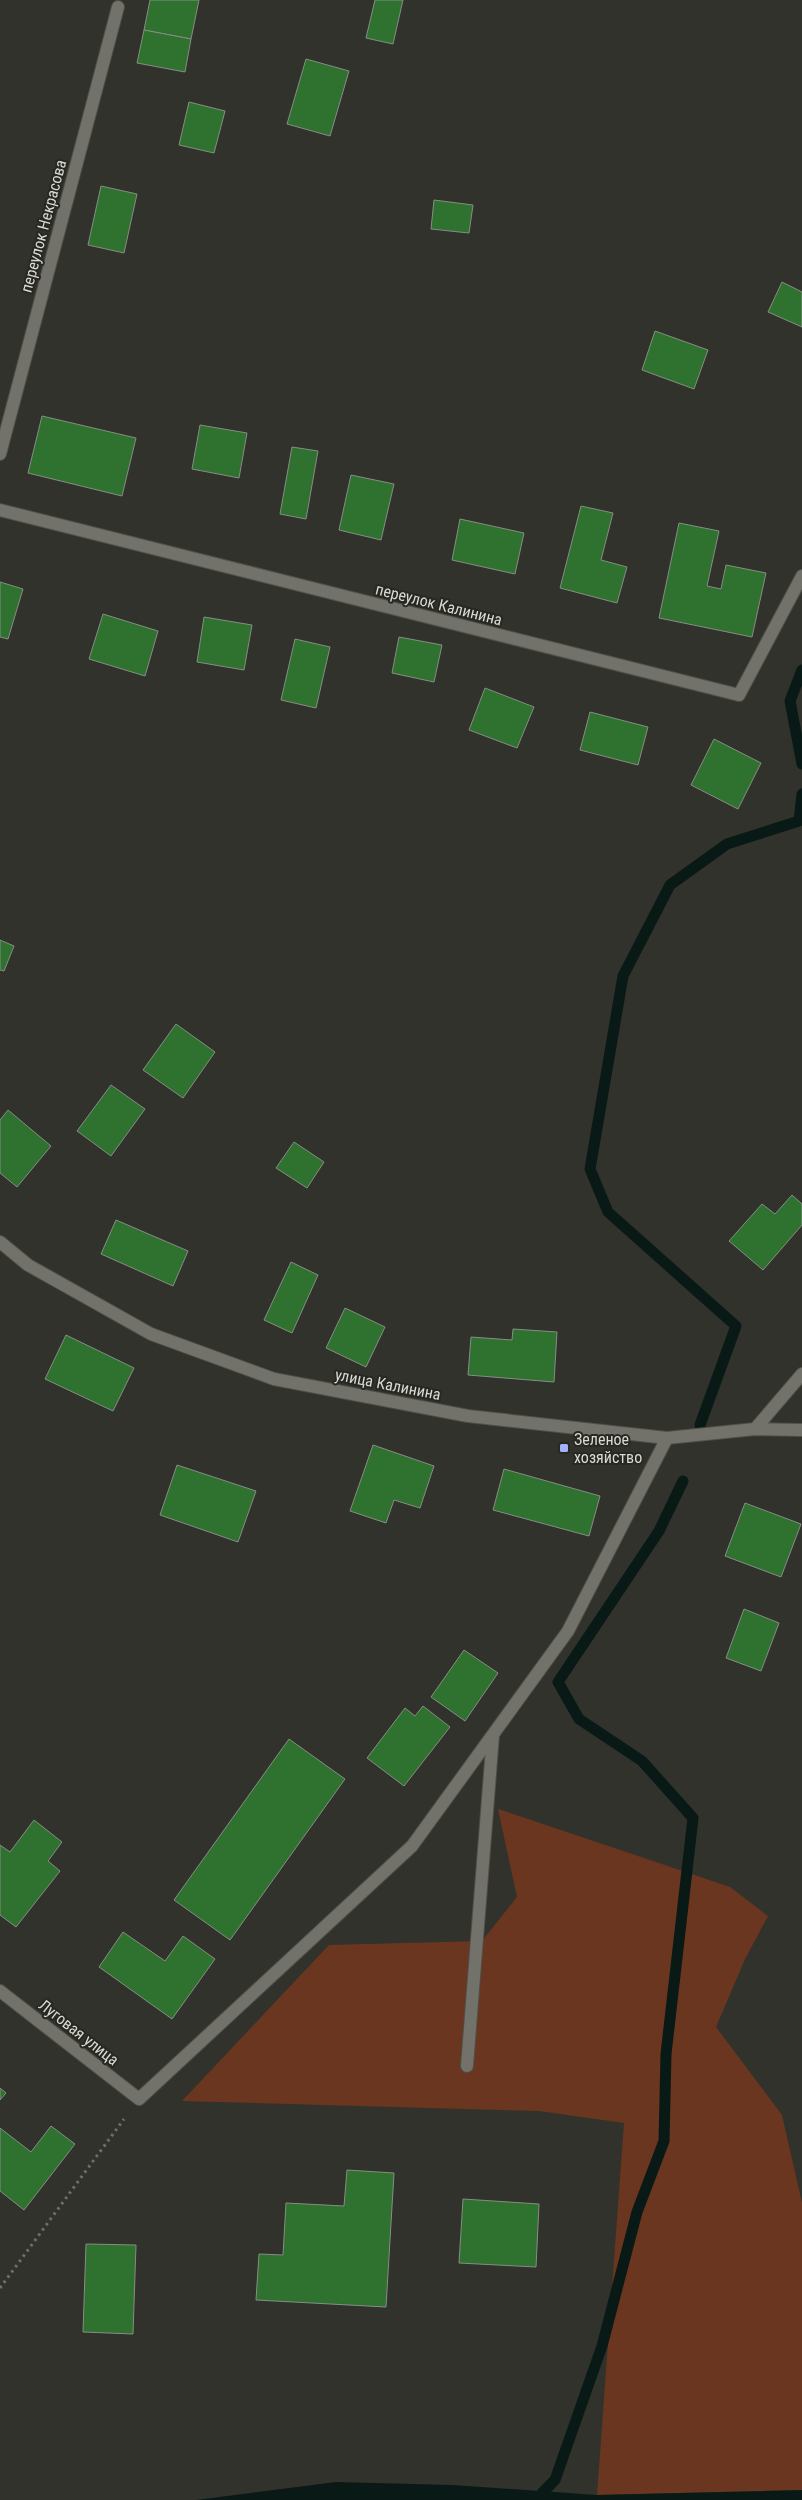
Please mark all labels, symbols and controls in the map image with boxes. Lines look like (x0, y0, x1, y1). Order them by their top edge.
street label: переулок Некрасова (17, 158, 70, 295)
street label: переулок Калинина (374, 580, 504, 629)
street label: улица Калинина (333, 1365, 442, 1404)
place label: Зеленое хозяйство (574, 1430, 642, 1467)
marker: Зеленое хозяйство (558, 1442, 570, 1454)
street label: Луговая улица (35, 1995, 122, 2069)

